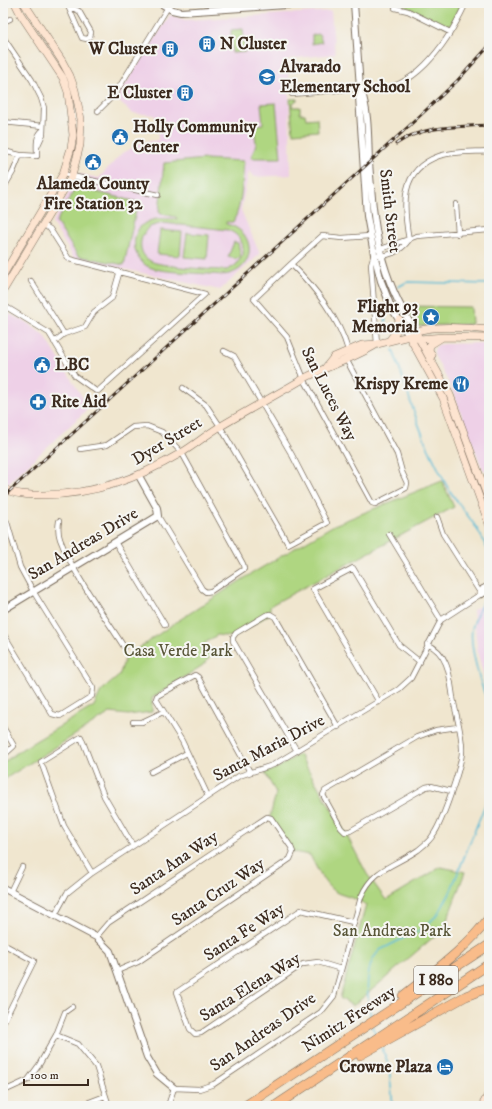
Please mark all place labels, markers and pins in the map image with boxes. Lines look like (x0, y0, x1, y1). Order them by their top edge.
place label: N Cluster (220, 33, 287, 55)
building icon: N Cluster (197, 34, 217, 54)
place label: W Cluster (88, 38, 158, 60)
building icon: W Cluster (160, 39, 180, 59)
place label: Alvarado Elementary School (279, 56, 411, 98)
school or university icon: Alvarado Elementary School (257, 67, 277, 87)
place label: E Cluster (107, 82, 173, 104)
building icon: E Cluster (175, 83, 195, 103)
place label: Holly Community Center (133, 116, 258, 158)
public building icon: Holly Community Center (110, 127, 130, 147)
public building icon: Alameda County Fire Station 32 (83, 152, 103, 172)
place label: Alameda County Fire Station 32 (36, 173, 150, 215)
place label: Flight 93 Memorial (352, 296, 419, 338)
place icon: Flight 93 Memorial (421, 307, 441, 327)
place label: LBC (55, 354, 89, 376)
public building icon: LBC (32, 355, 52, 375)
place label: Krispy Kreme (354, 373, 448, 395)
restaurant icon: Krispy Kreme (451, 374, 471, 394)
place label: Rite Aid (51, 391, 107, 413)
pharmacy icon: Rite Aid (28, 392, 48, 412)
place label: Crowne Plaza (339, 1056, 433, 1078)
hotel icon: Crowne Plaza (435, 1057, 455, 1077)

